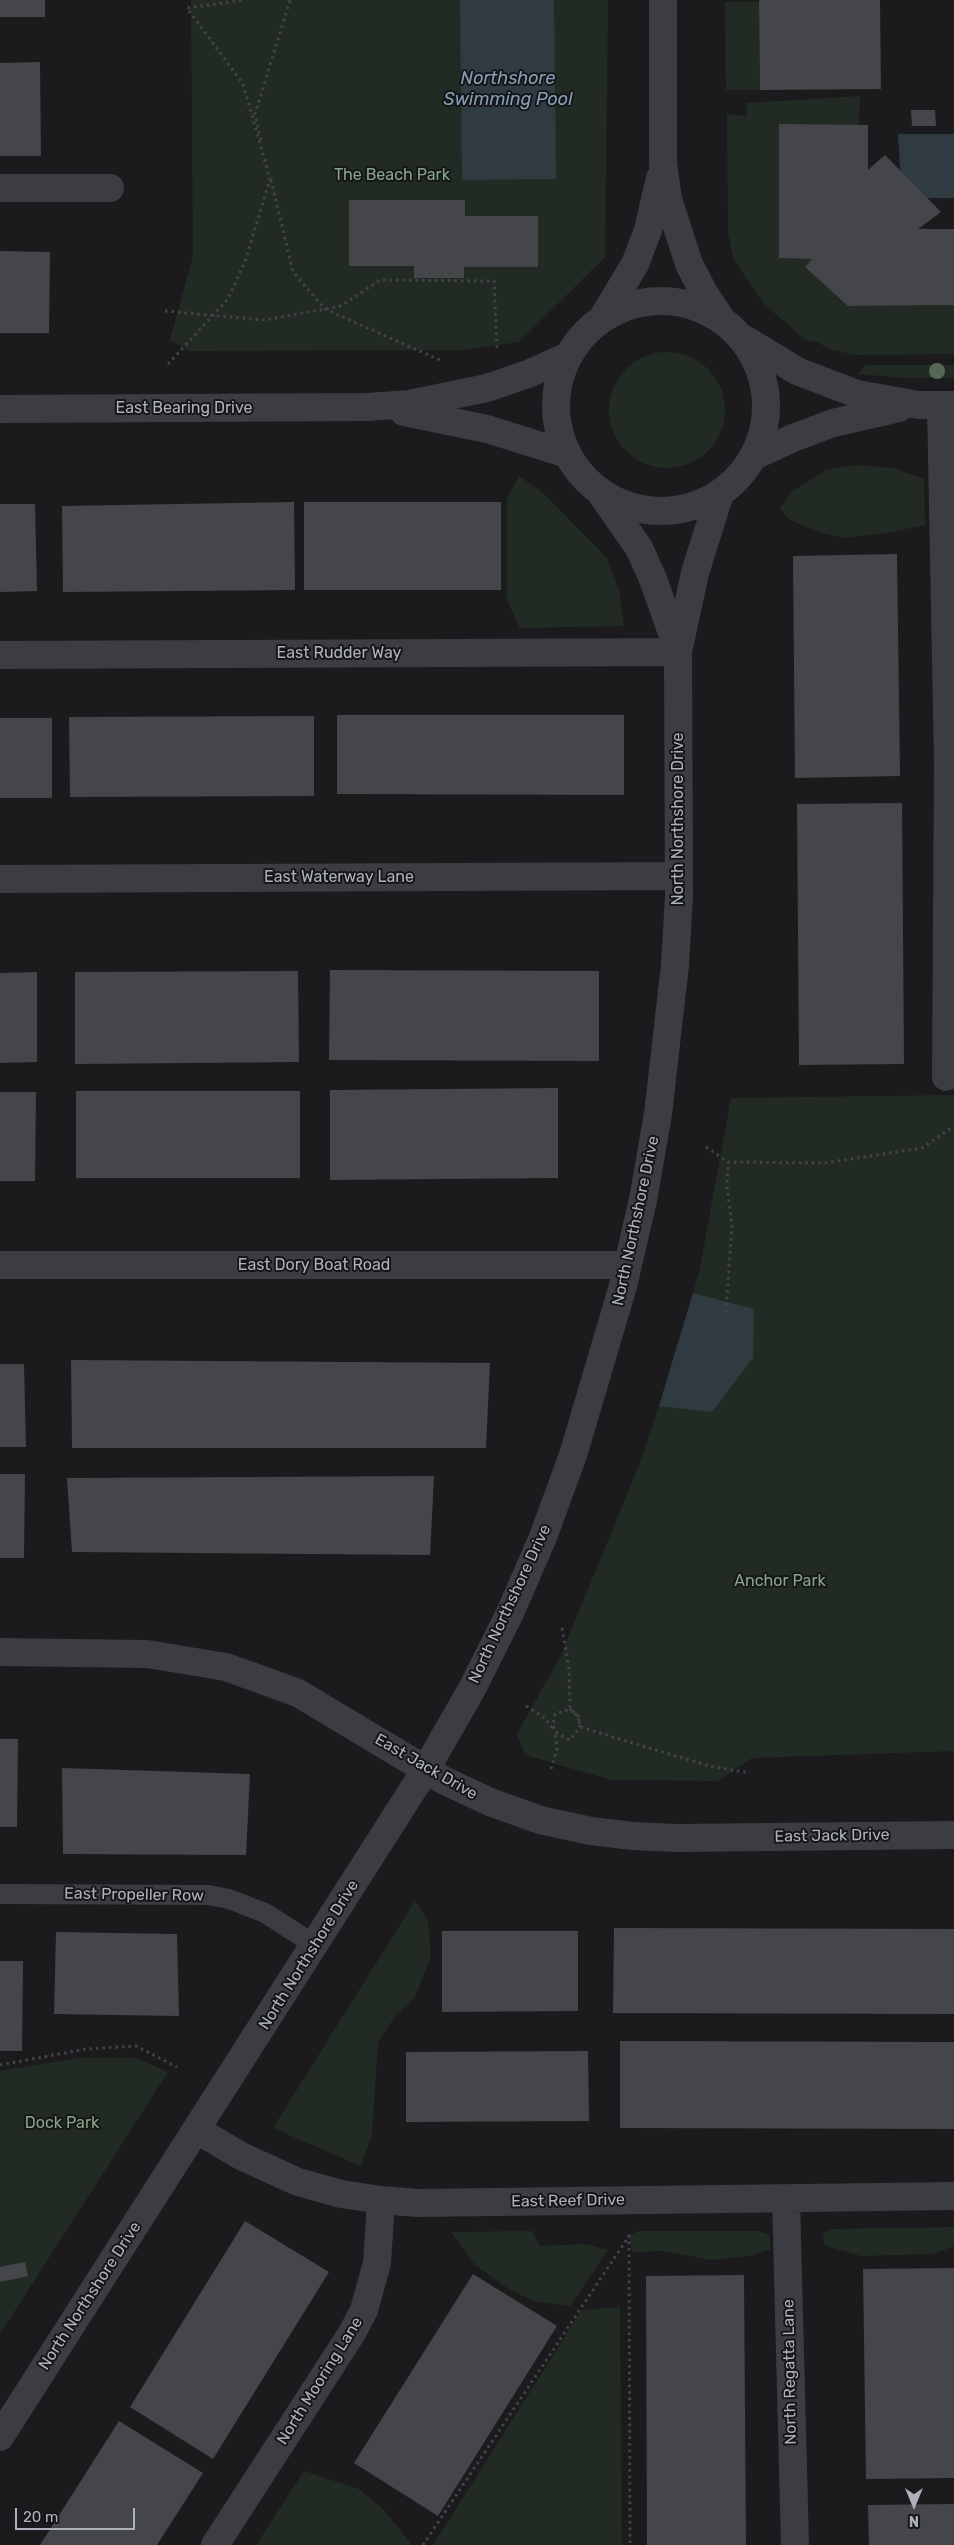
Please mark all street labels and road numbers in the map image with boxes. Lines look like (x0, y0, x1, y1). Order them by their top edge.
street label: East Bearing Drive (116, 398, 252, 418)
street label: East Rudder Way (277, 643, 401, 663)
street label: North Northshore Drive (668, 732, 688, 906)
street label: East Waterway Lane (264, 867, 414, 887)
street label: North Northshore Drive (609, 1134, 663, 1308)
street label: East Dory Boat Road (238, 1255, 390, 1275)
street label: North Northshore Drive (465, 1522, 555, 1686)
street label: East Jack Drive (371, 1730, 481, 1804)
street label: East Jack Drive (774, 1825, 890, 1847)
street label: North Northshore Drive (255, 1877, 363, 2033)
street label: East Propeller Row (64, 1884, 204, 1906)
street label: East Reef Drive (511, 2190, 625, 2212)
street label: North Northshore Drive (35, 2218, 145, 2374)
street label: North Regatta Lane (779, 2299, 801, 2445)
street label: North Mooring Lane (273, 2314, 367, 2448)

